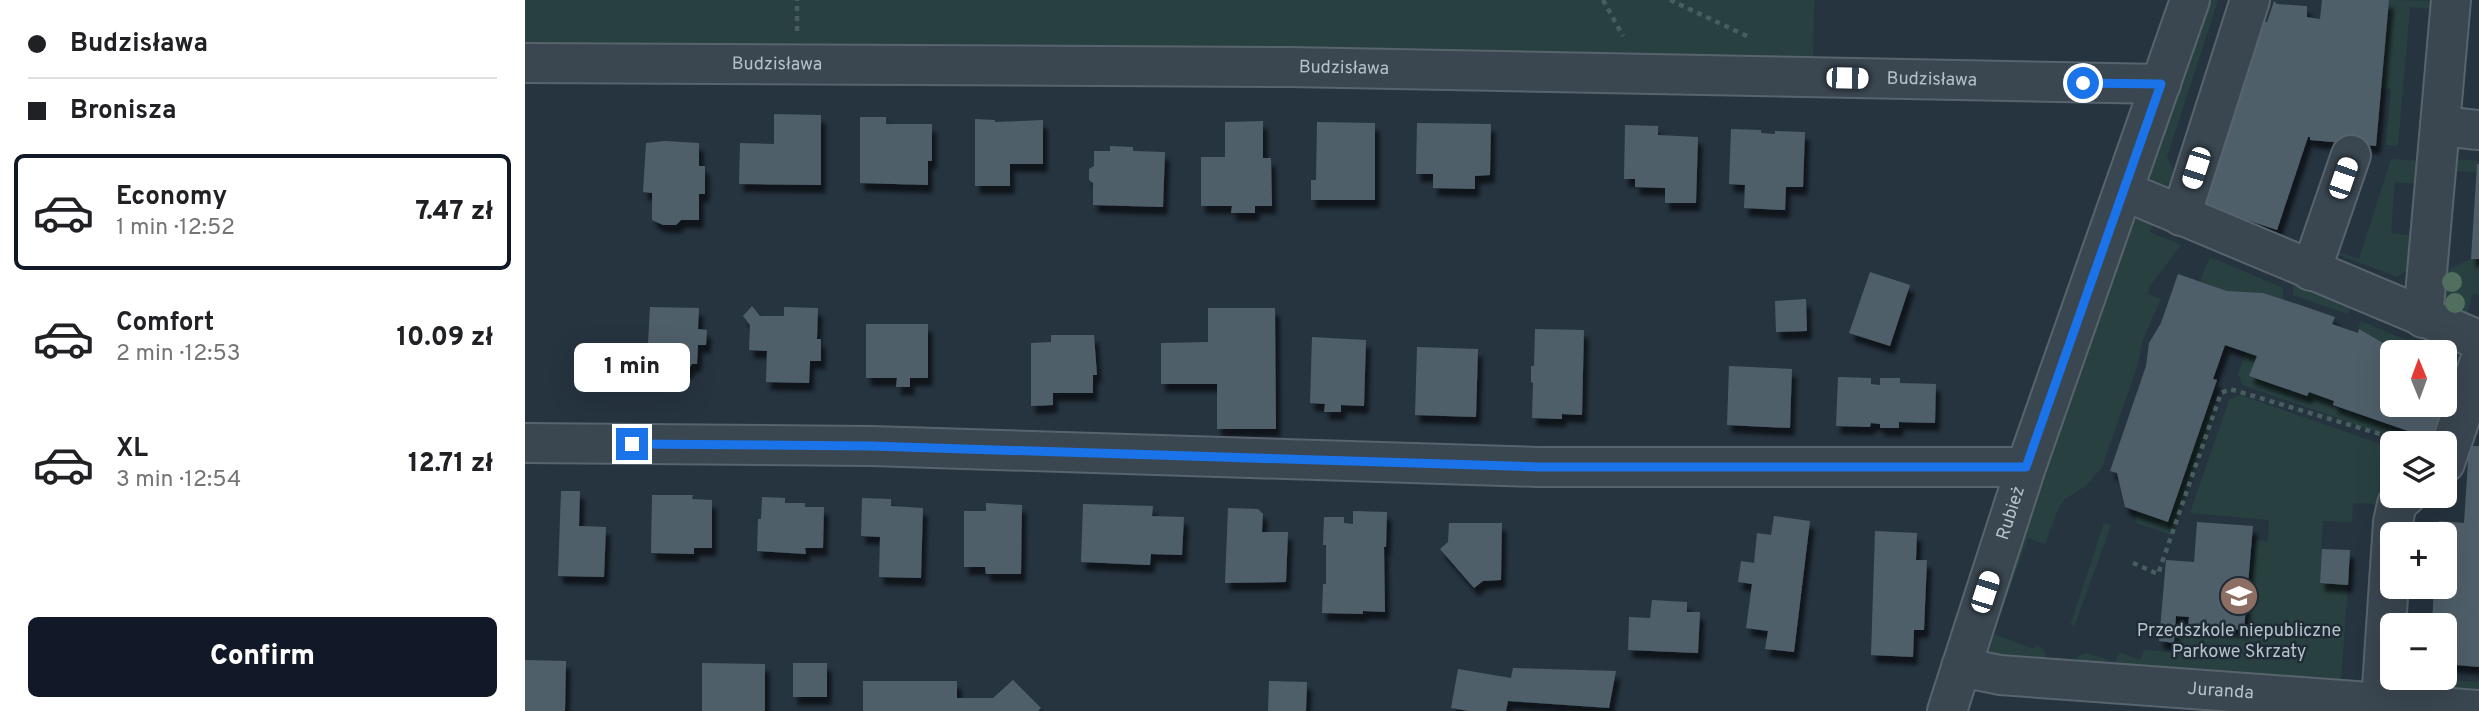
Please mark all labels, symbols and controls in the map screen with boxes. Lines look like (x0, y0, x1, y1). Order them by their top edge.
text: Budzisława (70, 28, 208, 61)
street label: Budzisława (732, 53, 822, 76)
street label: Budzisława (1299, 56, 1389, 80)
car (1826, 67, 1869, 89)
street label: Budzisława (1886, 67, 1977, 92)
route start (2067, 67, 2099, 99)
text: Bronisza (70, 95, 177, 128)
car (2180, 145, 2213, 191)
car (2327, 155, 2360, 201)
icon: car (32, 181, 95, 244)
text: Economy (116, 181, 227, 214)
text: 7.47 zł (416, 196, 493, 229)
text: 1 min · 12:52 (116, 214, 235, 243)
icon: car (32, 307, 95, 370)
text: Comfort (116, 307, 214, 340)
text: 10.09 zł (396, 322, 493, 355)
text: 2 min · 12:53 (116, 340, 241, 369)
north arrow (2380, 340, 2457, 416)
map controls (2380, 340, 2457, 690)
callout: 1 min (574, 342, 690, 392)
text: 1 min (604, 353, 660, 382)
route end (616, 428, 648, 460)
button: layers (2380, 431, 2457, 508)
icon: car (32, 433, 95, 496)
text: XL (116, 433, 148, 466)
text: 12.71 zł (408, 448, 493, 481)
text: 3 min · 12:54 (116, 466, 241, 495)
street label: Rubież (1992, 483, 2031, 543)
button: + (2380, 522, 2457, 599)
car (1969, 569, 2002, 615)
school or university icon: Przedszkole niepubliczne Parkowe Skrzaty (2218, 575, 2260, 617)
button: − (2380, 613, 2457, 690)
button: Confirm (28, 617, 497, 697)
place label: Przedszkole niepubliczne Parkowe Skrzaty (2137, 620, 2341, 664)
street label: Juranda (2187, 677, 2255, 705)

